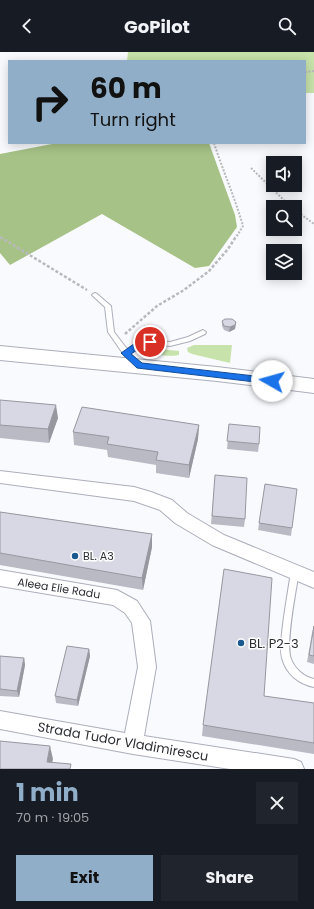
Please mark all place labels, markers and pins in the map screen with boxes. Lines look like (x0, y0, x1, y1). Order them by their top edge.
pin (133, 325, 167, 359)
place label: BL. A3 (83, 548, 114, 564)
marker: BL. A3 (70, 551, 80, 561)
place label: BL. P2-3 (249, 634, 299, 653)
marker: BL. P2-3 (236, 638, 246, 648)

